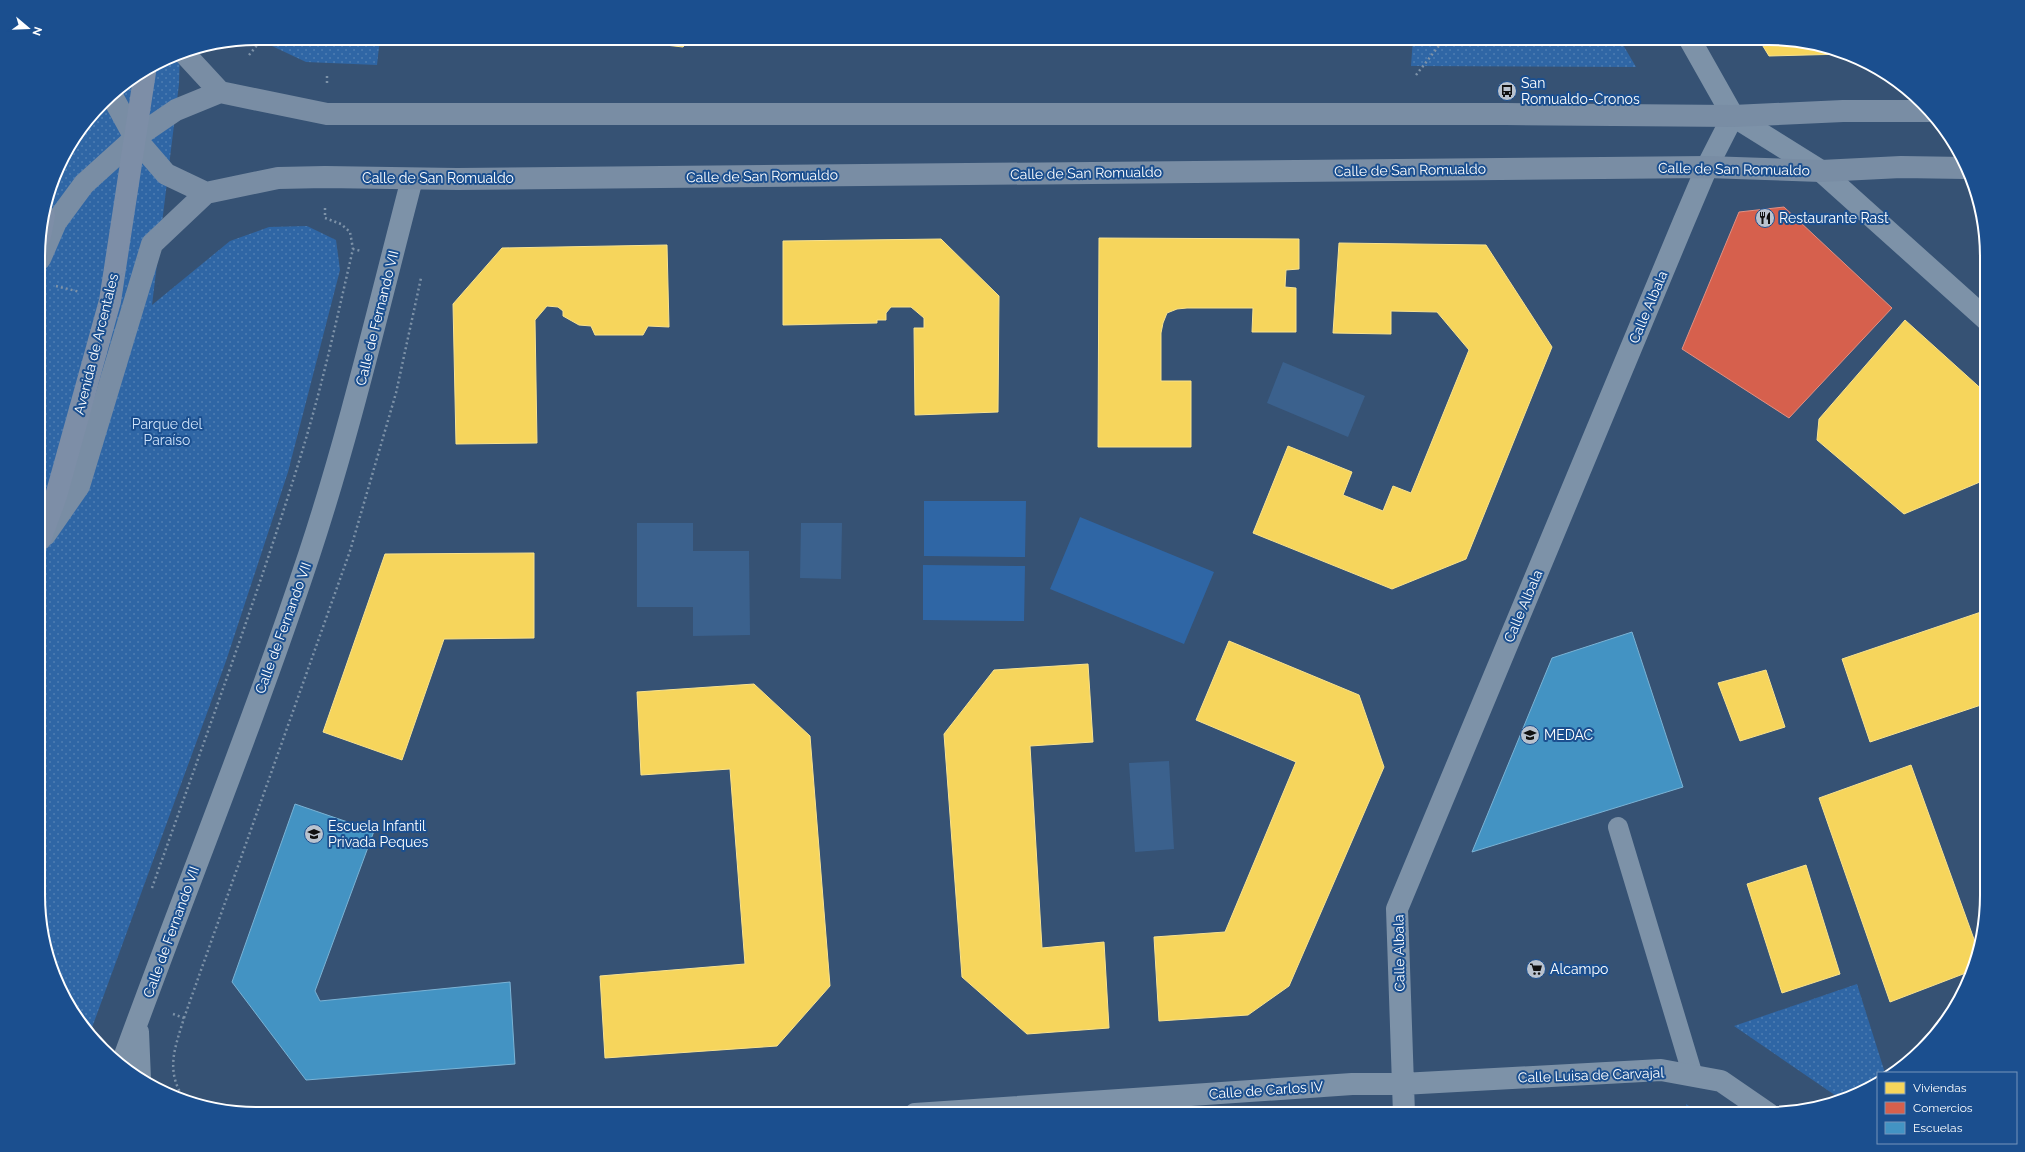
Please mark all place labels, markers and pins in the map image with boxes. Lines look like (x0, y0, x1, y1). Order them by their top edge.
place label: San Romualdo-Cronos (1521, 75, 1640, 107)
bus stop icon: San Romualdo-Cronos (1496, 80, 1518, 102)
restaurant icon: Restaurante Rast (1754, 207, 1776, 229)
place label: Restaurante Rast (1779, 210, 1889, 226)
school or university icon: MEDAC (1519, 724, 1541, 746)
place label: MEDAC (1544, 727, 1594, 743)
place label: Escuela Infantil Privada Peques (328, 818, 428, 850)
school or university icon: Escuela Infantil Privada Peques (303, 823, 325, 845)
supermarket icon: Alcampo (1525, 958, 1547, 980)
place label: Alcampo (1550, 961, 1608, 977)

